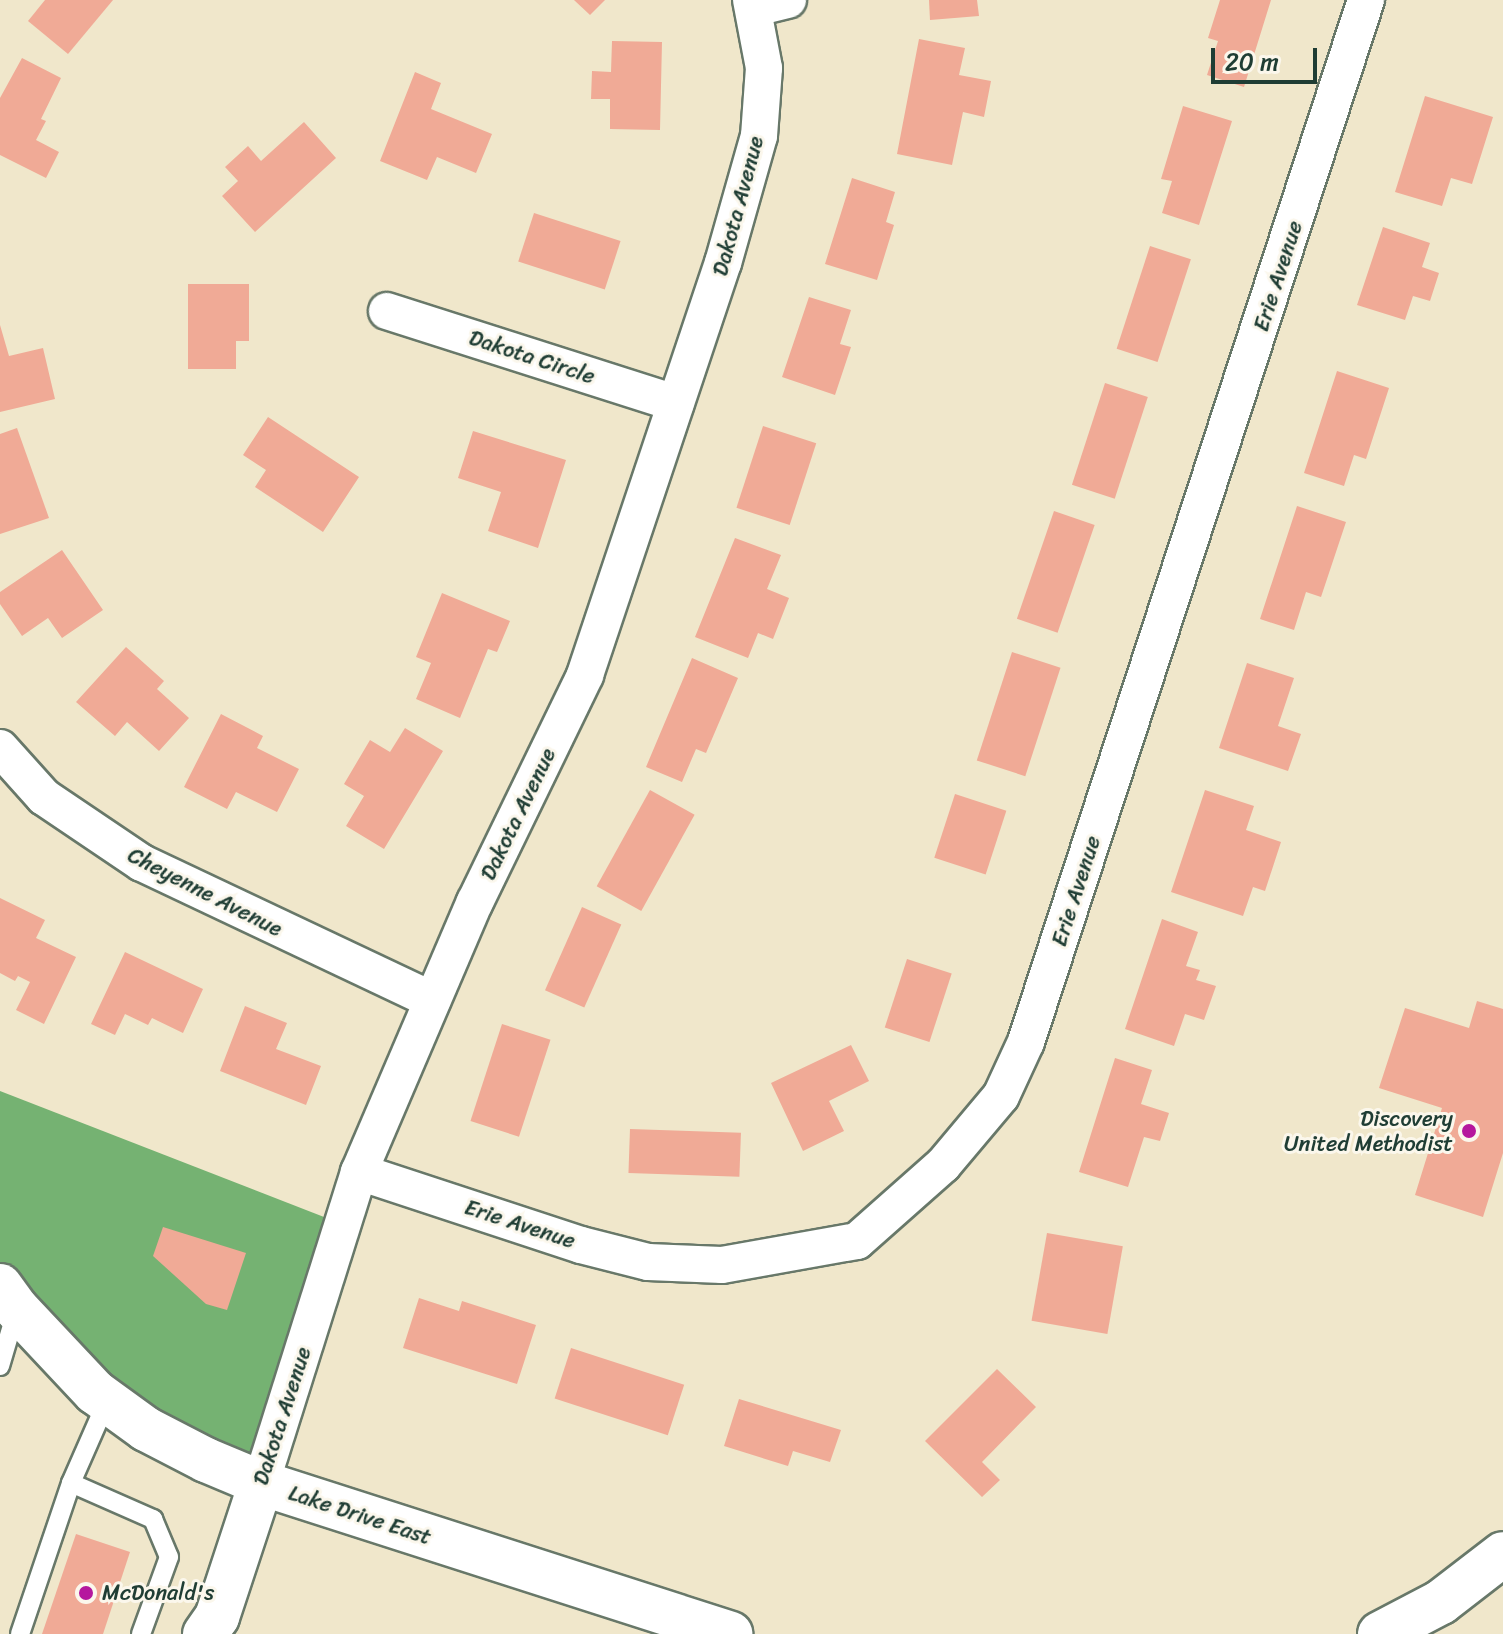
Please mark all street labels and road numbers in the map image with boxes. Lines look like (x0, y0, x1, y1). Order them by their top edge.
street label: Dakota Avenue (707, 133, 769, 279)
street label: Erie Avenue (1248, 217, 1308, 335)
street label: Dakota Circle (466, 324, 598, 390)
street label: Dakota Avenue (475, 744, 561, 884)
street label: Erie Avenue (1046, 832, 1106, 950)
street label: Cheyenne Avenue (123, 842, 287, 942)
street label: Erie Avenue (461, 1194, 579, 1254)
street label: Dakota Avenue (247, 1344, 317, 1488)
street label: Lake Drive East (285, 1480, 435, 1550)

